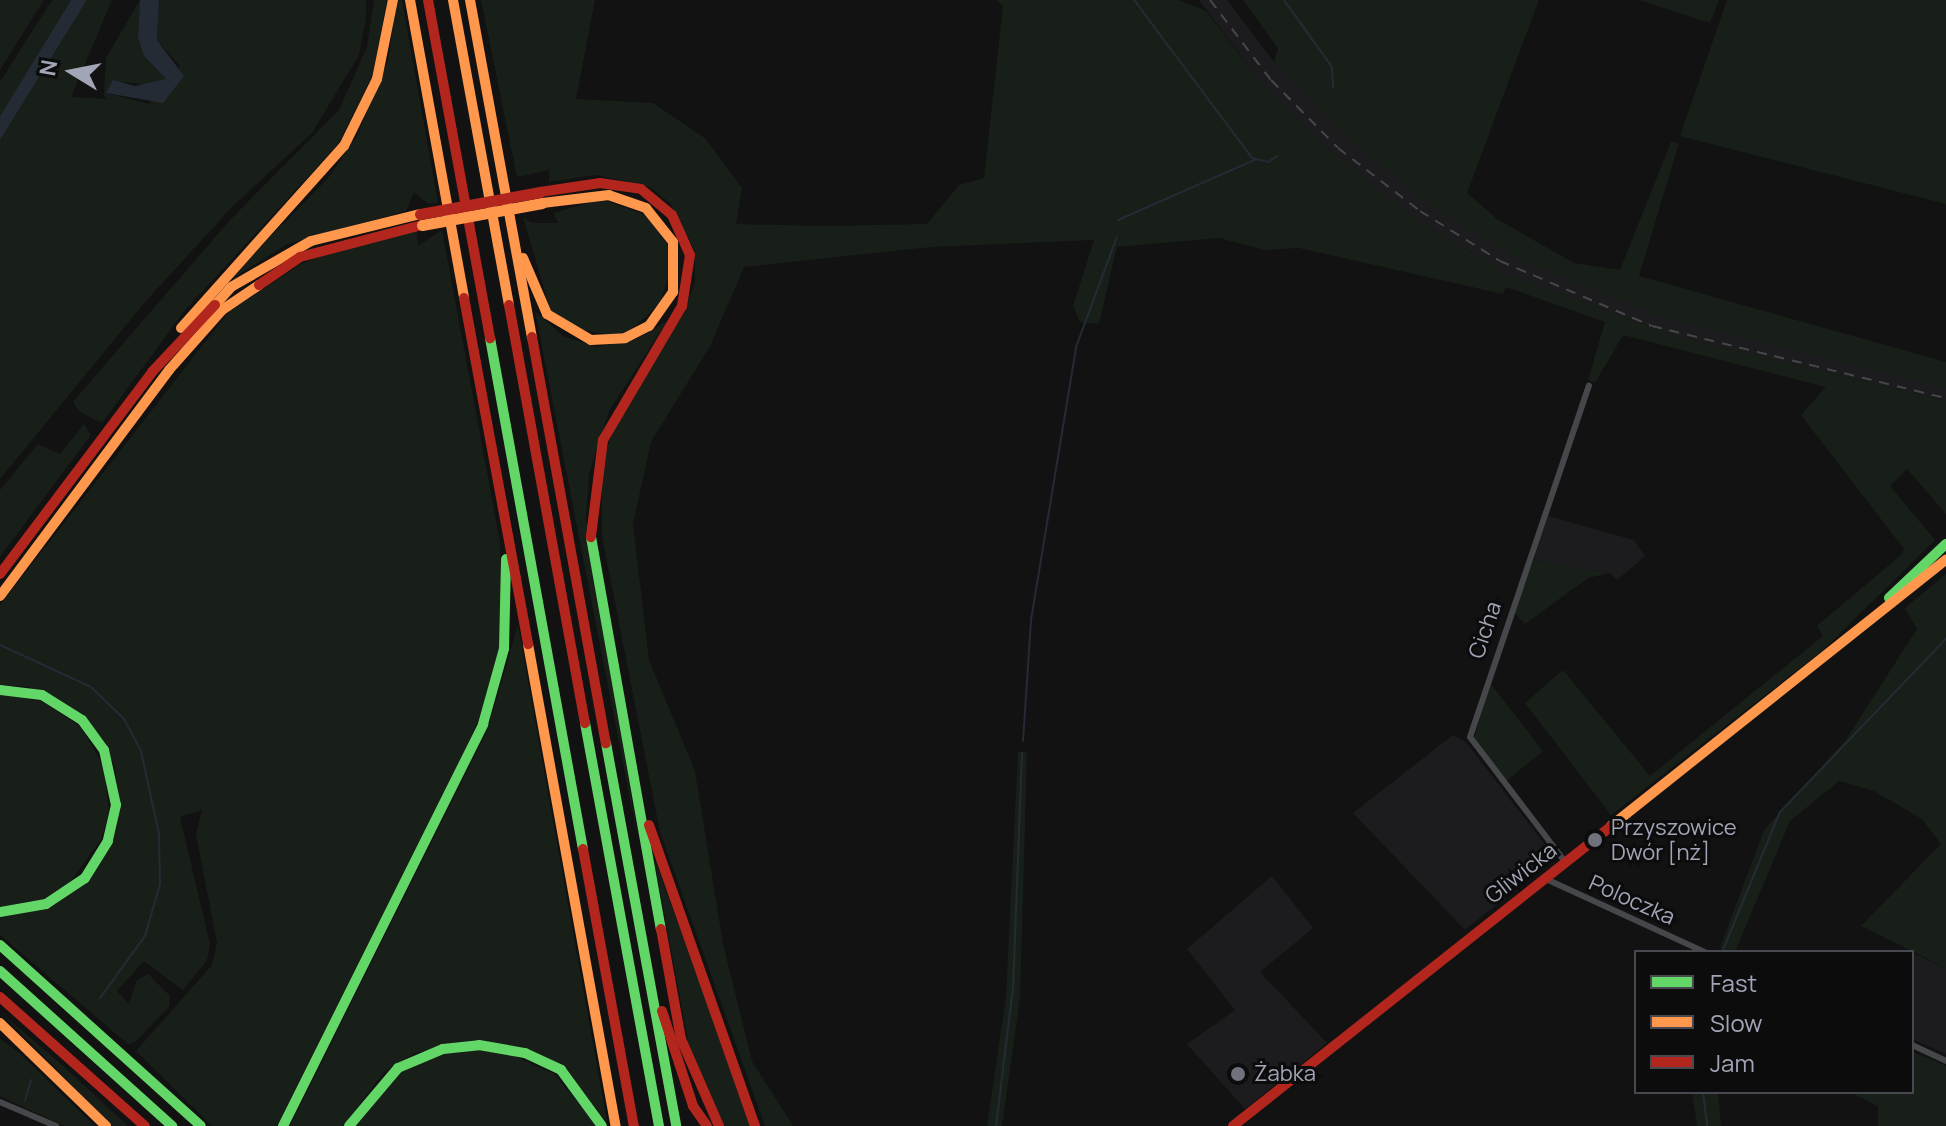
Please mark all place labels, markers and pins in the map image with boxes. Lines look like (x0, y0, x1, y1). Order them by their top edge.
place label: Przyszowice Dwór [nż] (1611, 814, 1737, 866)
marker: Przyszowice Dwór [nż] (1586, 831, 1604, 849)
place label: Żabka (1254, 1061, 1316, 1087)
marker: Żabka (1229, 1065, 1247, 1083)

